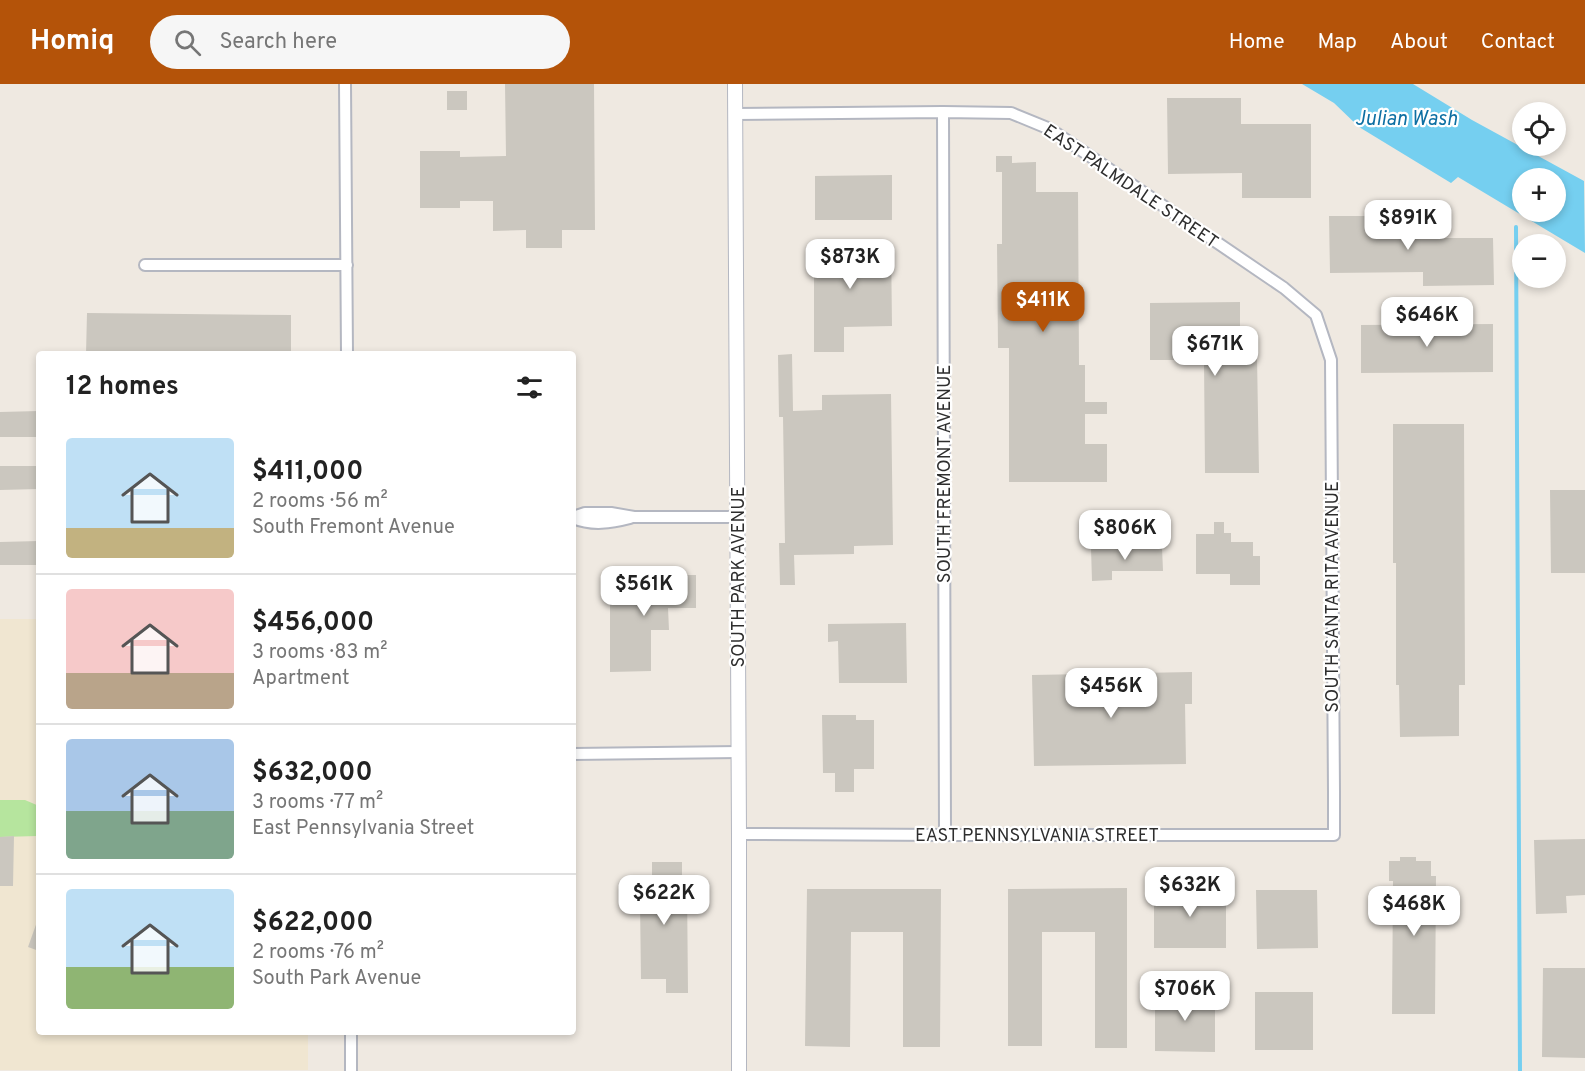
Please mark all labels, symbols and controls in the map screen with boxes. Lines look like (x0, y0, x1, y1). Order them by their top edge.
search box (150, 15, 570, 69)
text: Homiq (30, 24, 114, 60)
icon: search (171, 26, 204, 59)
text: Search here (219, 29, 337, 56)
text: Home (1229, 29, 1285, 56)
text: Map (1318, 29, 1357, 56)
text: About (1390, 29, 1448, 56)
text: Contact (1481, 29, 1555, 56)
map controls (1512, 102, 1566, 288)
button: locate (1512, 102, 1566, 156)
water label: Julian Wash (1355, 107, 1457, 133)
street label: EAST PALMDALE STREET (1038, 120, 1222, 254)
button: + (1512, 168, 1566, 222)
pin: $891K (1366, 200, 1450, 251)
text: $891K (1378, 206, 1438, 232)
button: − (1512, 234, 1566, 288)
pin: $873K (808, 239, 892, 290)
text: $873K (820, 245, 880, 271)
pin: $411K (1001, 282, 1085, 333)
text: $411K (1015, 288, 1071, 314)
pin: $646K (1385, 297, 1469, 348)
text: $646K (1395, 303, 1459, 329)
pin: $671K (1173, 326, 1257, 377)
text: $671K (1186, 332, 1244, 358)
street label: SOUTH FREMONT AVENUE (934, 365, 957, 583)
text: 12 homes (66, 371, 179, 404)
icon: filters (513, 371, 546, 404)
text: $411,000 (252, 456, 363, 489)
icon: home (114, 462, 186, 534)
street label: SOUTH SANTA RITA AVENUE (1322, 481, 1345, 713)
street label: SOUTH PARK AVENUE (728, 487, 751, 667)
text: 2 rooms · 56 m² (252, 489, 388, 515)
pin: $806K (1083, 510, 1167, 561)
text: South Fremont Avenue (252, 515, 455, 541)
text: $806K (1093, 516, 1157, 542)
pin: $561K (602, 566, 686, 617)
text: $561K (615, 572, 673, 598)
text: $456,000 (252, 607, 374, 640)
icon: home (114, 613, 186, 685)
text: 3 rooms · 83 m² (252, 640, 387, 666)
text: Apartment (252, 666, 350, 692)
pin: $456K (1069, 668, 1153, 719)
text: $456K (1079, 674, 1143, 700)
text: $632,000 (252, 757, 373, 790)
icon: home (114, 763, 186, 835)
text: 3 rooms · 77 m² (252, 790, 383, 816)
text: East Pennsylvania Street (252, 816, 474, 842)
street label: EAST PENNSYLVANIA STREET (915, 825, 1159, 848)
pin: $632K (1148, 867, 1232, 918)
text: $632K (1159, 873, 1221, 899)
pin: $622K (622, 875, 706, 926)
text: $622K (633, 881, 695, 907)
pin: $468K (1372, 886, 1456, 937)
text: $468K (1382, 892, 1446, 918)
text: $622,000 (252, 907, 373, 940)
icon: home (114, 913, 186, 985)
text: 2 rooms · 76 m² (252, 940, 384, 966)
text: South Park Avenue (252, 966, 421, 992)
pin: $706K (1143, 971, 1227, 1022)
text: $706K (1154, 977, 1216, 1003)

